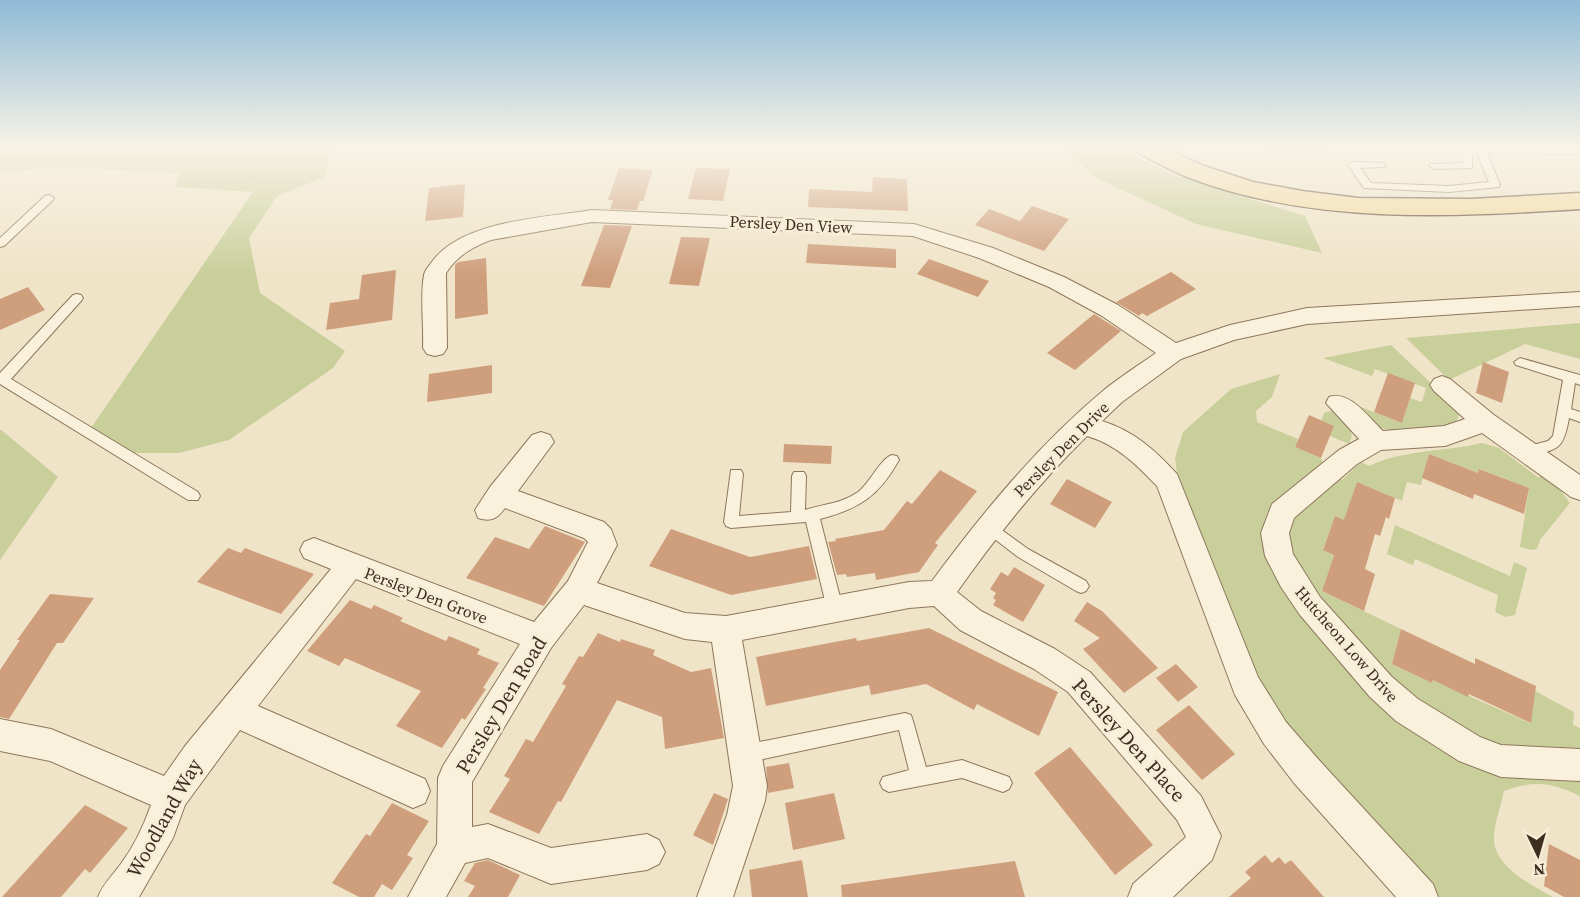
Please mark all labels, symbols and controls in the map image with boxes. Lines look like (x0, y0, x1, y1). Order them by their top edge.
street label: Persley Den View (729, 210, 854, 238)
street label: Persley Den Drive (1008, 396, 1114, 502)
street label: Persley Den Grove (361, 561, 491, 629)
street label: Hutcheon Low Drive (1290, 581, 1404, 707)
street label: Persley Den Road (449, 631, 553, 779)
street label: Persley Den Place (1066, 672, 1192, 808)
street label: Woodland Way (120, 753, 209, 883)
north arrow (1508, 825, 1568, 885)
text: N (1532, 858, 1546, 881)

